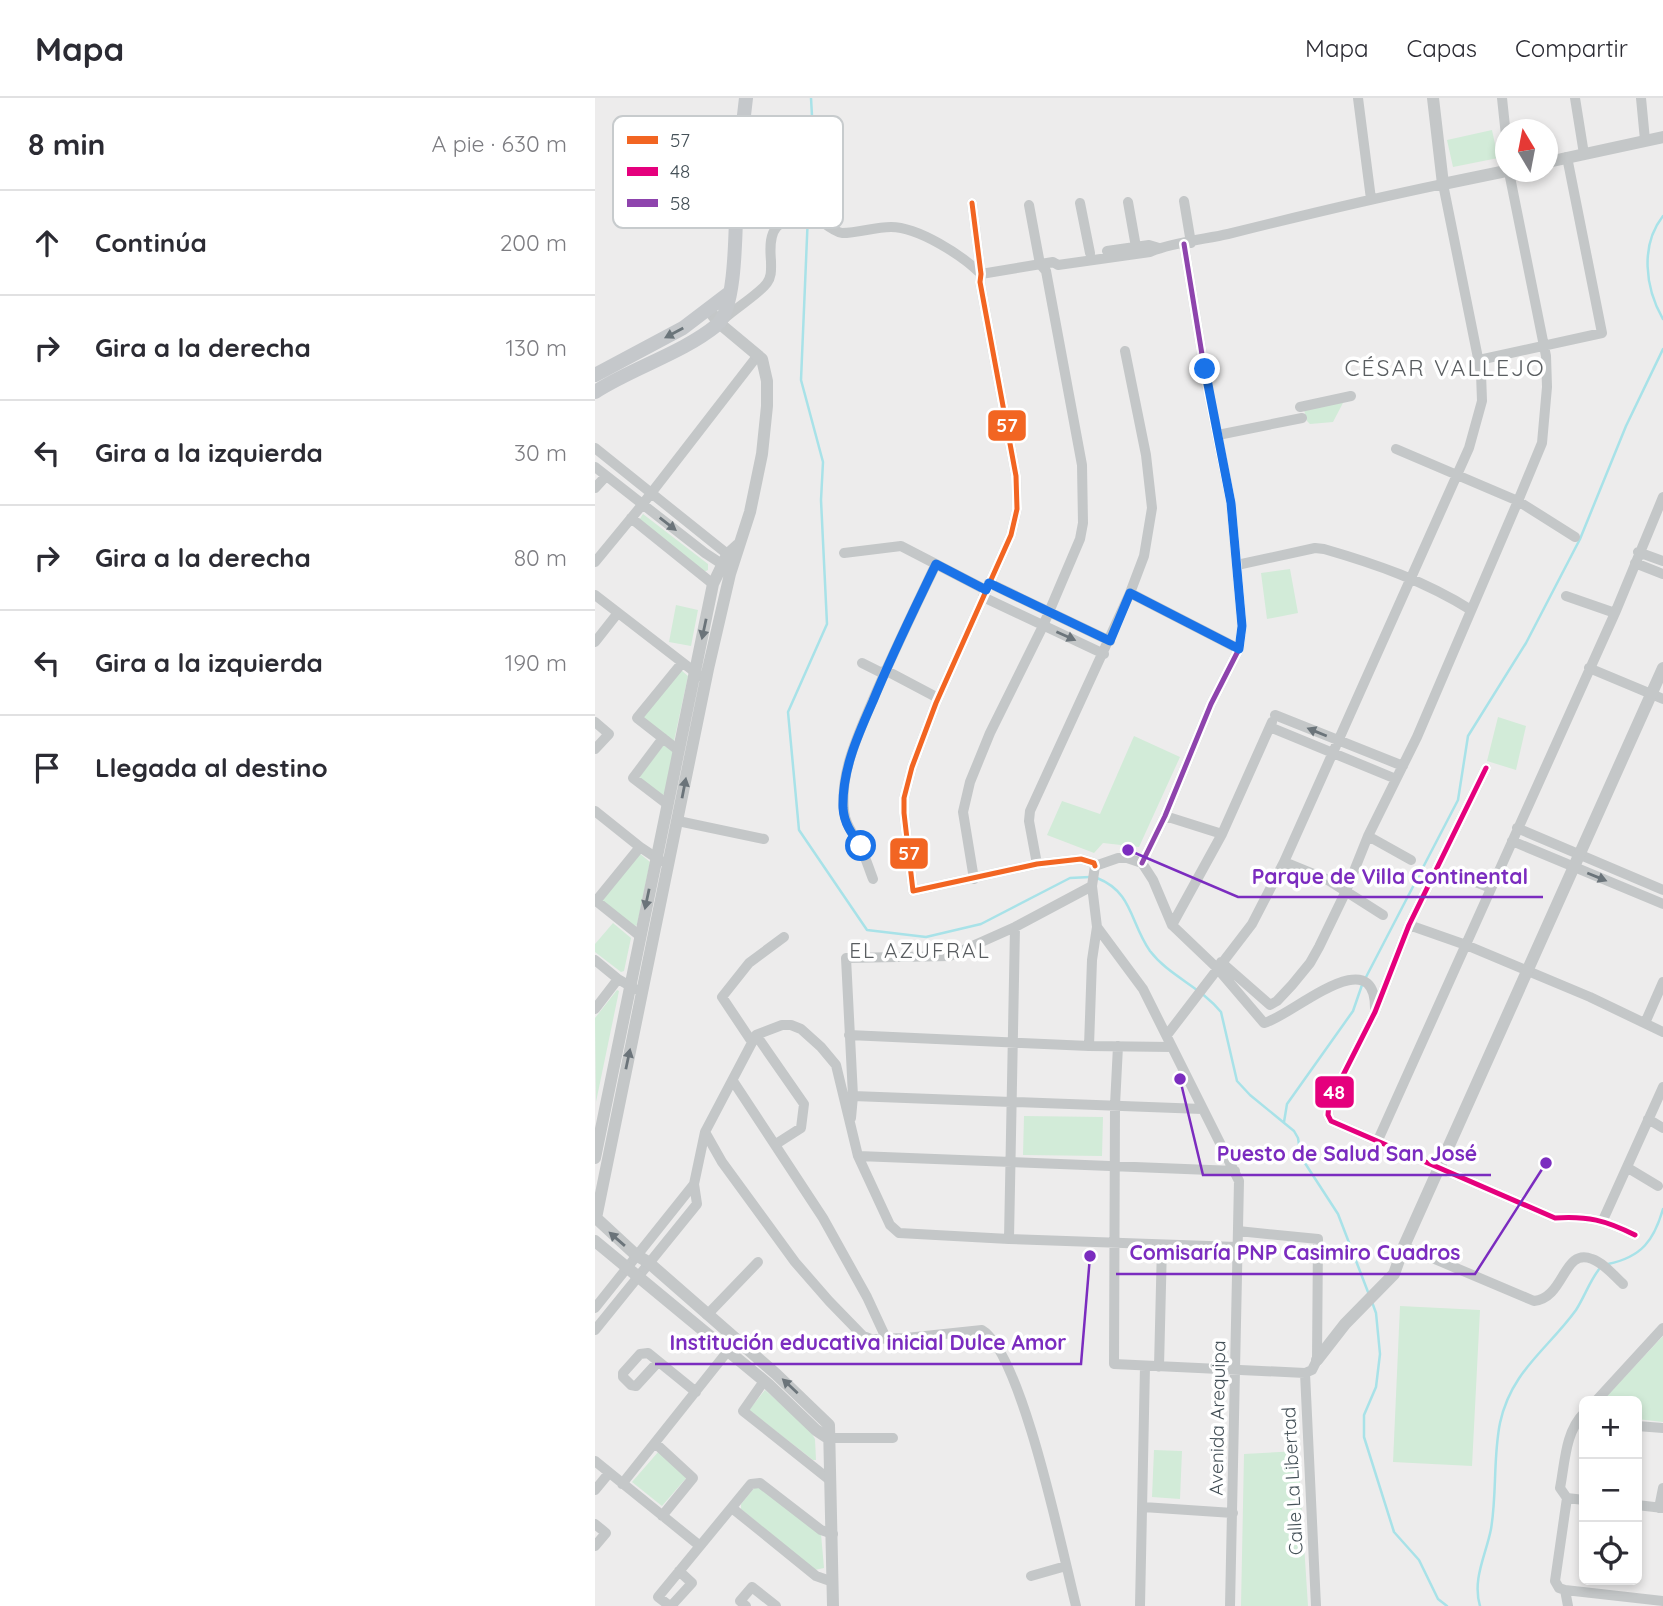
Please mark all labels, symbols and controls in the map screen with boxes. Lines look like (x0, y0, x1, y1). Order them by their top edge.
text: Mapa (35, 28, 124, 69)
text: Mapa (1305, 33, 1369, 63)
text: Capas (1407, 33, 1477, 63)
text: Compartir (1515, 33, 1628, 63)
legend (613, 116, 843, 228)
north arrow (1495, 119, 1558, 182)
text: 8 min (28, 125, 105, 163)
text: 57 (670, 128, 690, 152)
text: A pie · 630 m (432, 129, 567, 158)
text: 48 (670, 159, 690, 183)
text: 58 (670, 191, 691, 215)
icon: ahead (28, 224, 66, 262)
text: Continúa (95, 226, 207, 259)
text: 200 m (500, 228, 567, 257)
one-way arrow (663, 327, 683, 339)
icon: right (28, 329, 66, 367)
text: Gira a la derecha (95, 331, 311, 364)
text: 130 m (505, 333, 567, 362)
route end (1189, 353, 1220, 384)
district label: CÉSAR VALLEJO (1344, 353, 1546, 382)
line badge: 57 (987, 409, 1027, 442)
text: 57 (996, 413, 1018, 437)
icon: left (28, 434, 66, 472)
text: Gira a la izquierda (95, 436, 323, 469)
text: 30 m (514, 438, 567, 467)
one-way arrow (658, 517, 676, 532)
icon: right (28, 539, 66, 577)
text: Gira a la derecha (95, 541, 311, 574)
text: 80 m (514, 543, 567, 572)
one-way arrow (698, 618, 709, 640)
one-way arrow (1055, 631, 1076, 642)
icon: left (28, 644, 66, 682)
text: Gira a la izquierda (95, 646, 323, 679)
text: 190 m (505, 648, 567, 677)
one-way arrow (1306, 726, 1327, 737)
icon: arrive (28, 749, 66, 787)
text: Llegada al destino (95, 751, 328, 784)
one-way arrow (679, 777, 690, 799)
route start (845, 830, 876, 861)
line badge: 57 (889, 837, 929, 870)
text: 57 (898, 841, 920, 865)
callout: Parque de Villa Continental (1238, 855, 1543, 897)
text: Parque de Villa Continental (1252, 863, 1528, 889)
one-way arrow (1587, 872, 1608, 883)
one-way arrow (642, 888, 653, 910)
district label: EL AZUFRAL (849, 937, 991, 963)
one-way arrow (622, 1048, 633, 1070)
line badge: 48 (1314, 1075, 1355, 1109)
text: 48 (1323, 1080, 1345, 1104)
callout: Puesto de Salud San José (1203, 1133, 1491, 1175)
text: Puesto de Salud San José (1217, 1140, 1477, 1166)
one-way arrow (608, 1231, 626, 1247)
callout: Comisaría PNP Casimiro Cuadros (1116, 1232, 1475, 1274)
text: Comisaría PNP Casimiro Cuadros (1130, 1239, 1460, 1265)
callout: Institución educativa inicial Dulce Amor (655, 1322, 1081, 1364)
text: Institución educativa inicial Dulce Amor (669, 1329, 1067, 1355)
street label: Avenida Arequipa (1204, 1340, 1230, 1496)
one-way arrow (782, 1379, 799, 1395)
map controls (1579, 1396, 1642, 1585)
button: + (1579, 1396, 1642, 1459)
street label: Calle La Libertad (1276, 1406, 1308, 1556)
button: − (1579, 1459, 1642, 1522)
button: locate (1579, 1522, 1642, 1585)

